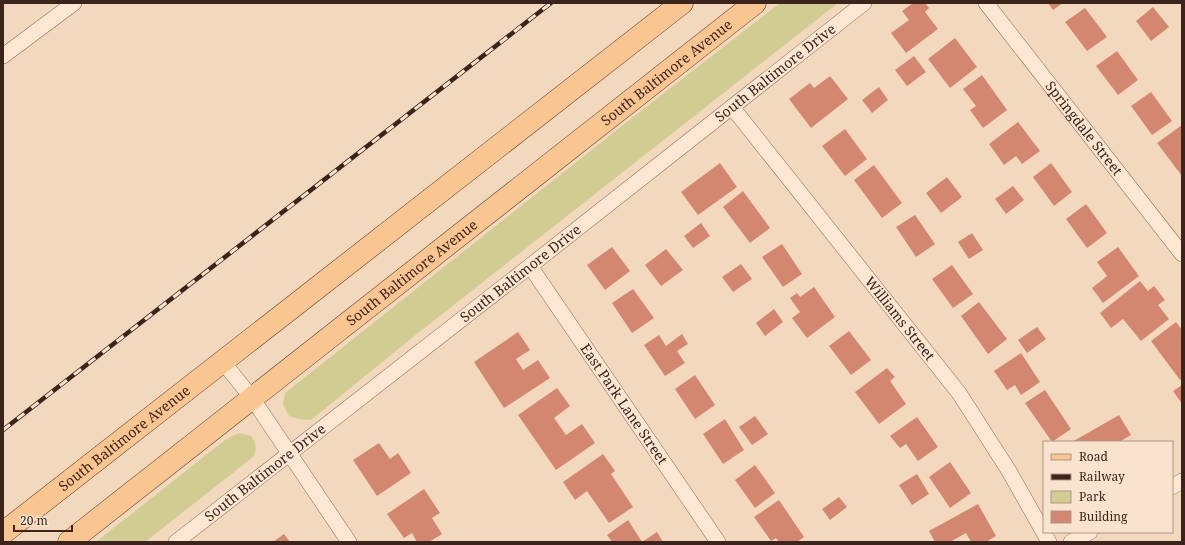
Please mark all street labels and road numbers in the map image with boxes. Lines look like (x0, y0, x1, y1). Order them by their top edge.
street label: South Baltimore Avenue (597, 15, 736, 130)
street label: South Baltimore Drive (711, 19, 839, 126)
street label: Springdale Street (1041, 77, 1127, 179)
street label: South Baltimore Avenue (342, 215, 481, 330)
street label: South Baltimore Drive (456, 219, 585, 326)
street label: Williams Street (861, 272, 940, 364)
street label: East Park Lane Street (577, 340, 672, 468)
street label: South Baltimore Avenue (54, 381, 194, 495)
street label: South Baltimore Drive (200, 419, 329, 525)

